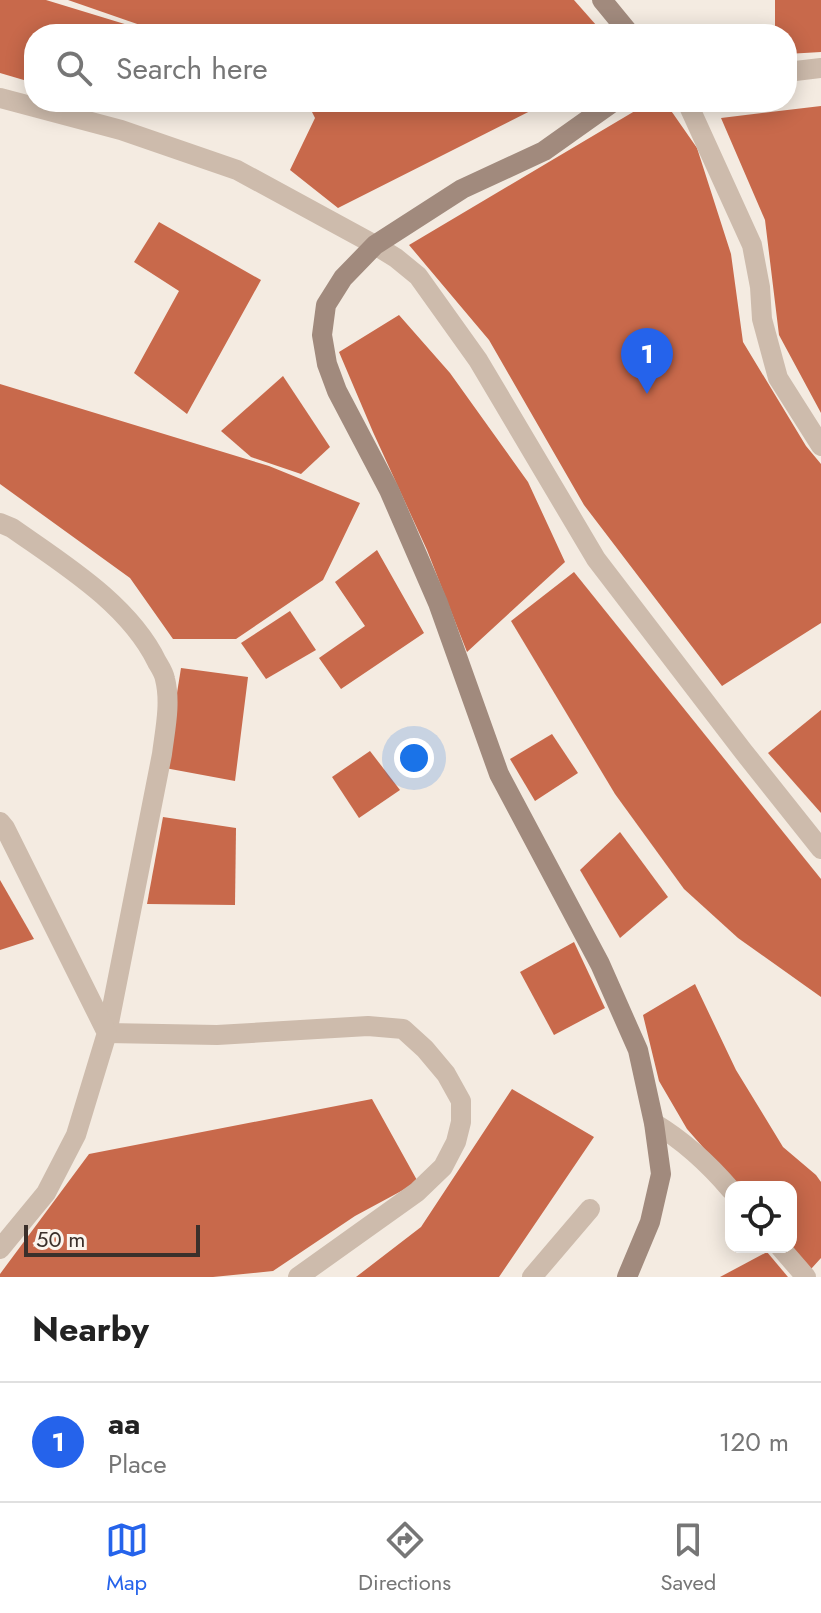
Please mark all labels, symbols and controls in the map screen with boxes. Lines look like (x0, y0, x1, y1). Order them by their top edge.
search box (24, 24, 797, 112)
icon: search (52, 46, 96, 90)
text: Search here (116, 47, 268, 90)
pin: 1 (621, 328, 673, 394)
your location (394, 738, 434, 778)
map controls (725, 1181, 797, 1253)
button: locate (725, 1181, 797, 1253)
scale bar (24, 1221, 200, 1257)
text: 50 m (36, 1223, 85, 1255)
text: Nearby (32, 1305, 149, 1354)
text: aa (108, 1402, 140, 1445)
text: 1 (51, 1423, 65, 1461)
text: 120 m (719, 1423, 789, 1461)
text: Place (108, 1445, 167, 1483)
tab: Map (105, 1518, 149, 1598)
tab: Directions (358, 1518, 451, 1598)
tab: Saved (661, 1518, 716, 1598)

